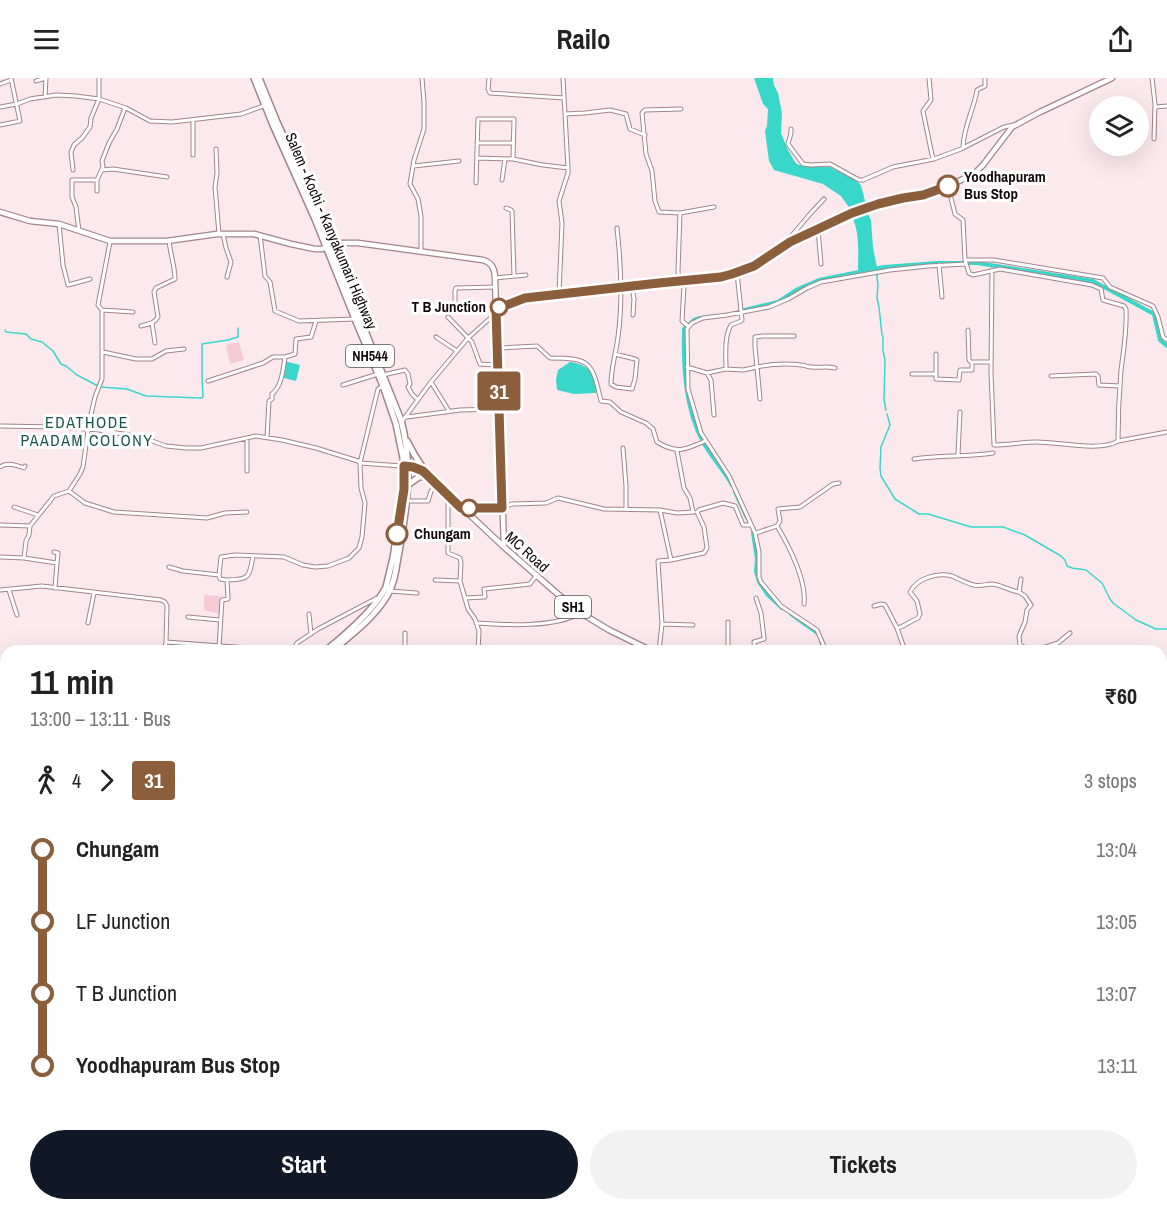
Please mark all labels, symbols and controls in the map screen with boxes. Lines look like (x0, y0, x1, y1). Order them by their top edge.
text: Railo (556, 21, 611, 57)
icon: menu (30, 23, 63, 56)
icon: share (1104, 23, 1137, 56)
map controls (1089, 96, 1149, 156)
button: layers (1089, 96, 1149, 156)
street label: Salem - Kochi - Kanyakumari Highway (280, 129, 383, 333)
place label: Yoodhapuram Bus Stop (964, 166, 1046, 204)
marker: Yoodhapuram Bus Stop (937, 175, 959, 197)
place label: T B Junction (412, 296, 486, 317)
marker: T B Junction (490, 298, 508, 316)
road number: NH544 (346, 345, 394, 367)
line badge: 31 (472, 372, 526, 410)
text: 31 (489, 377, 509, 406)
district label: EDATHODE PAADAM COLONY (20, 411, 154, 451)
unlabelled marker (460, 499, 478, 517)
marker: Chungam (386, 523, 408, 545)
place label: Chungam (414, 523, 471, 544)
street label: MC Road (501, 526, 554, 577)
road number: SH1 (555, 596, 591, 618)
text: 11 min (30, 660, 114, 704)
text: ₹60 (1104, 681, 1137, 711)
text: 13:00 – 13:11 · Bus (30, 705, 171, 732)
icon: walk (30, 764, 63, 797)
icon: forward (90, 764, 123, 797)
text: 31 (144, 766, 163, 795)
text: 4 (72, 767, 81, 794)
text: 3 stops (1084, 767, 1137, 794)
text: Chungam (76, 834, 159, 864)
text: 13:04 (1096, 836, 1137, 863)
text: LF Junction (76, 906, 170, 936)
text: 13:05 (1096, 908, 1137, 935)
text: T B Junction (76, 978, 177, 1008)
text: 13:07 (1096, 980, 1137, 1007)
text: Yoodhapuram Bus Stop (76, 1050, 280, 1080)
text: 13:11 (1097, 1052, 1137, 1079)
button: Start (30, 1130, 578, 1199)
button: Tickets (590, 1130, 1137, 1199)

